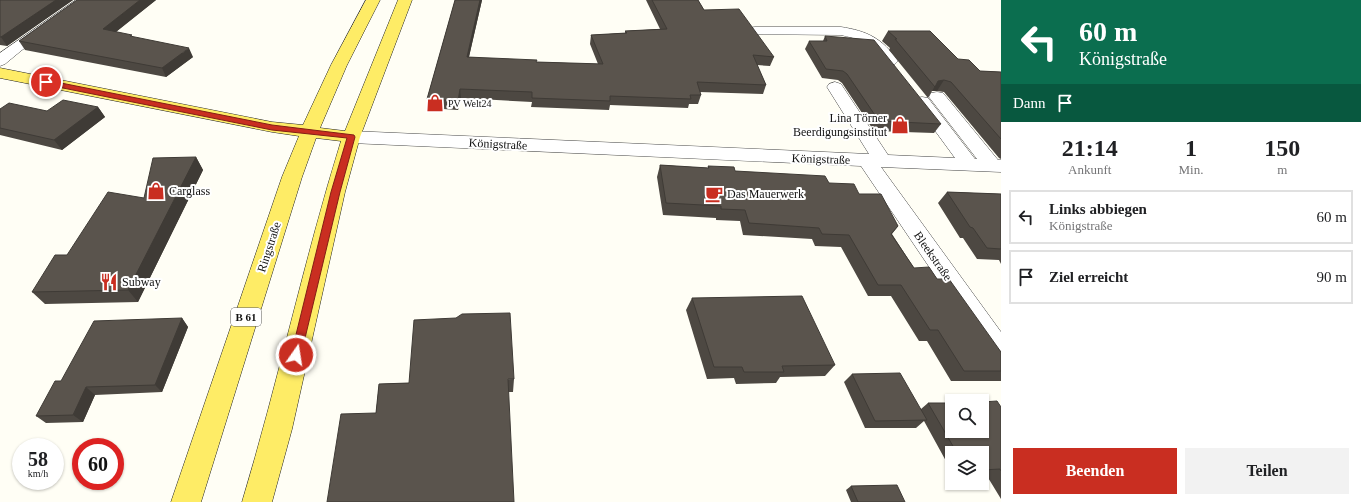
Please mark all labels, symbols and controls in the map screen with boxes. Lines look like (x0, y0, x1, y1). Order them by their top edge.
icon: left (1013, 16, 1065, 68)
text: 60 m (1079, 16, 1137, 47)
text: Königstraße (1079, 49, 1167, 69)
pin (29, 65, 63, 99)
icon: arrive (35, 71, 57, 93)
icon: arrive (1054, 92, 1076, 114)
shop icon: PV Welt24 (425, 93, 445, 113)
text: Dann (1013, 95, 1046, 111)
place label: PV Welt24 (448, 98, 492, 109)
place label: Lina Törner Beerdigungsinstitut (793, 111, 888, 139)
shop icon: Lina Törner Beerdigungsinstitut (890, 115, 910, 135)
street label: Königstraße (468, 135, 528, 153)
text: 21:14 (1062, 135, 1118, 161)
text: 1 (1185, 135, 1197, 161)
text: 150 (1264, 135, 1300, 161)
street label: Königstraße (791, 151, 851, 167)
text: Ankunft (1068, 162, 1111, 177)
text: Min. (1179, 162, 1203, 177)
text: m (1277, 162, 1287, 177)
shop icon: Carglass (146, 181, 166, 201)
place label: Carglass (169, 184, 210, 198)
cafe icon: Das Mauerwerk (704, 184, 724, 204)
place label: Das Mauerwerk (727, 187, 804, 201)
text: Links abbiegen (1049, 201, 1147, 217)
icon: left (1015, 206, 1037, 228)
text: 60 m (1317, 209, 1347, 225)
text: Königstraße (1049, 218, 1113, 233)
street label: Ringstraße (254, 220, 284, 274)
street label: Bleekstraße (911, 229, 955, 283)
icon: arrive (1015, 266, 1037, 288)
text: Ziel erreicht (1049, 269, 1128, 285)
text: 90 m (1317, 269, 1347, 285)
restaurant icon: Subway (99, 272, 119, 292)
place label: Subway (122, 275, 161, 289)
road number: B 61 (231, 308, 261, 326)
position arrow (275, 334, 317, 376)
map controls (945, 394, 989, 490)
button: search (945, 394, 989, 438)
speed limit sign: 60 (72, 438, 124, 490)
button: layers (945, 446, 989, 490)
text: 58 (28, 448, 48, 470)
button: Beenden (1013, 448, 1177, 494)
button: Teilen (1185, 448, 1349, 494)
text: km/h (28, 468, 48, 479)

